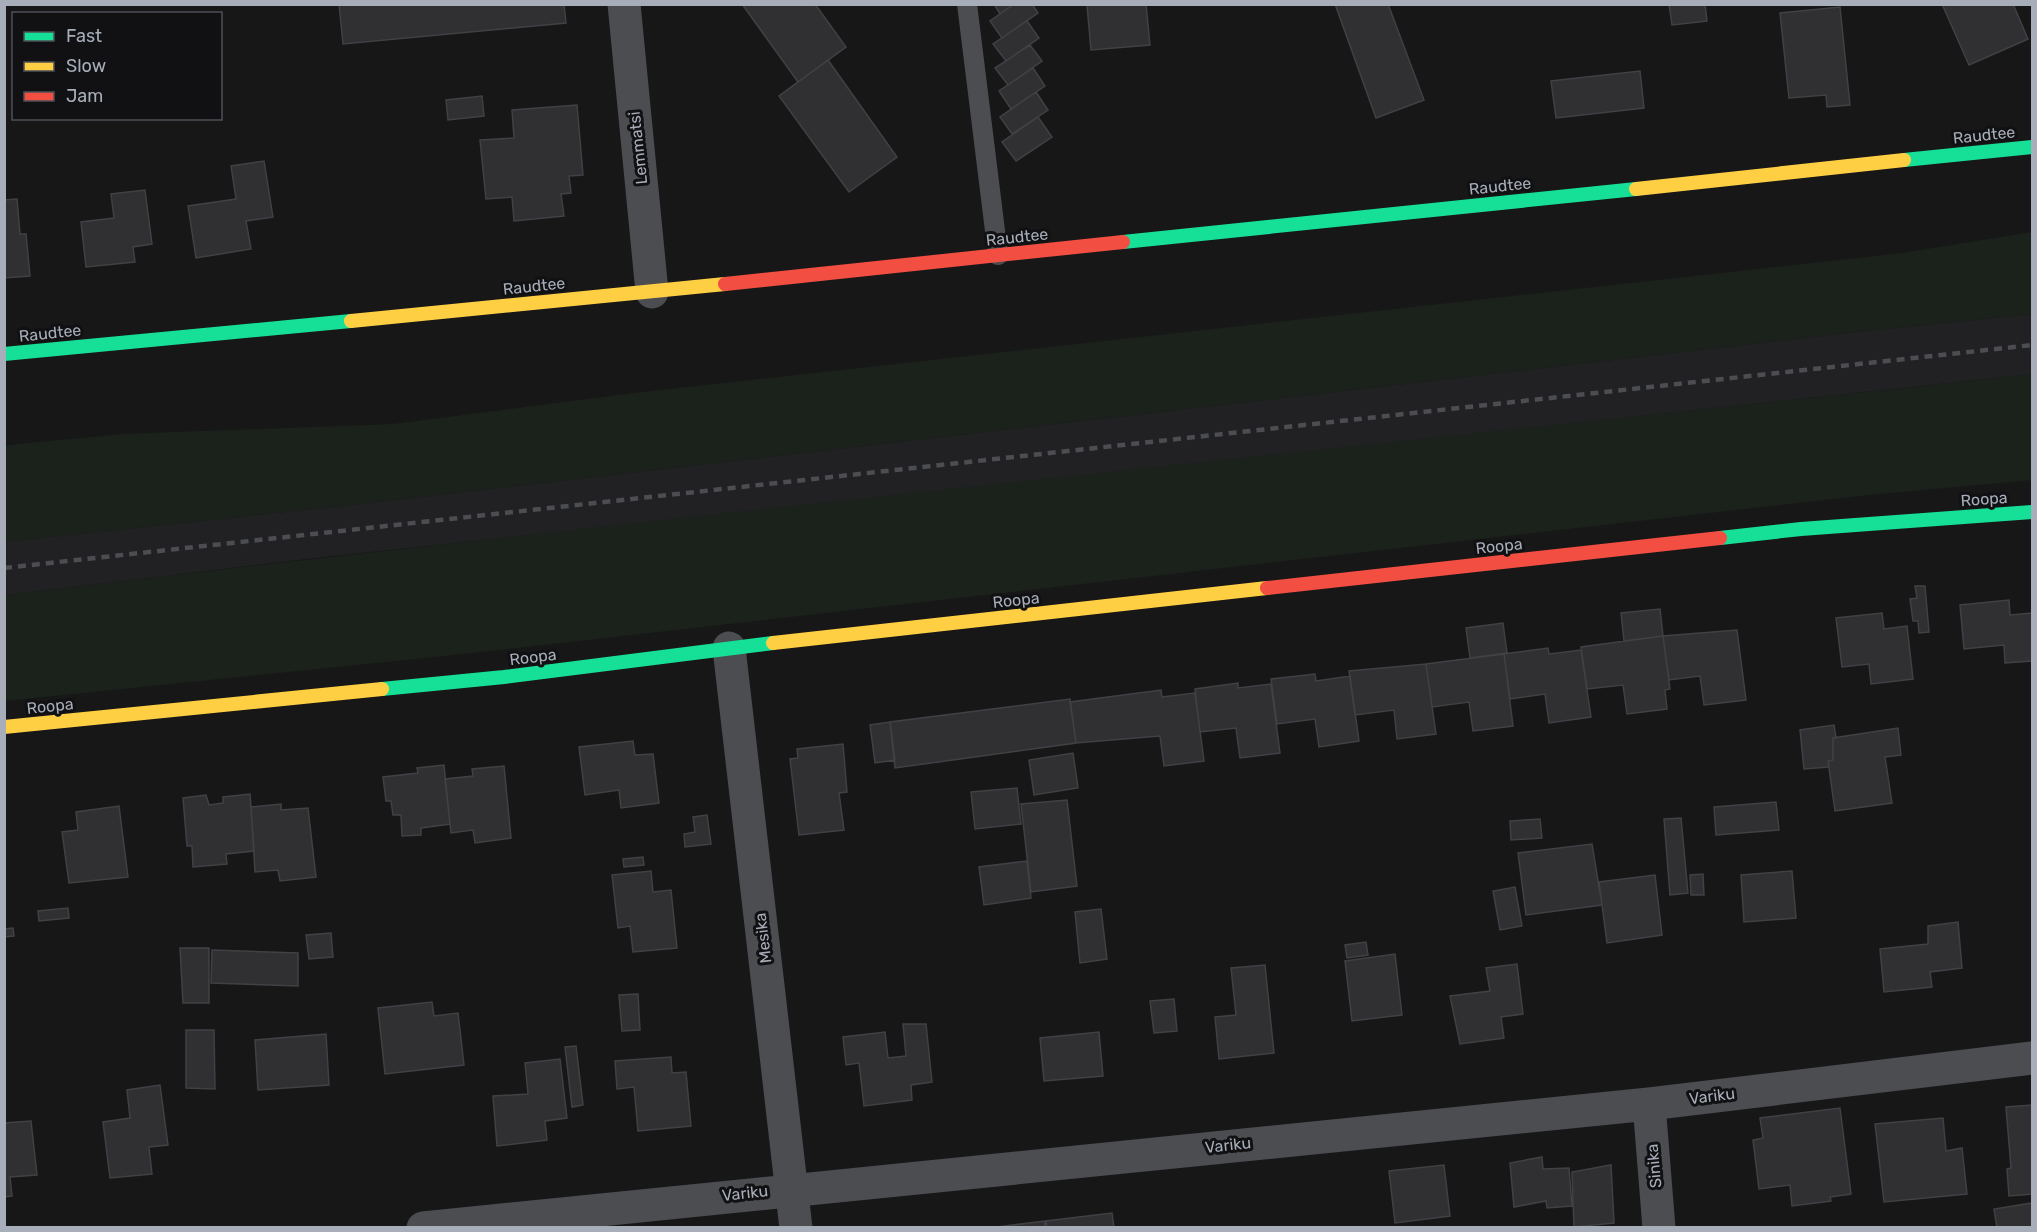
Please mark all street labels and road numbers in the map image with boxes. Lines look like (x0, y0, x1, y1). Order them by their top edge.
street label: Lemmatsi (625, 111, 651, 185)
street label: Raudtee (1952, 122, 2016, 148)
street label: Raudtee (1468, 173, 1532, 199)
street label: Raudtee (985, 224, 1049, 250)
street label: Raudtee (502, 273, 566, 299)
street label: Raudtee (18, 320, 82, 346)
street label: Roopa (1960, 488, 2008, 510)
street label: Roopa (1475, 534, 1523, 558)
street label: Roopa (992, 588, 1040, 612)
street label: Roopa (508, 645, 558, 669)
street label: Roopa (26, 694, 74, 718)
street label: Mesika (750, 912, 776, 964)
street label: Variku (1688, 1084, 1736, 1108)
street label: Variku (1204, 1133, 1252, 1157)
street label: Sinika (1643, 1143, 1665, 1189)
street label: Variku (721, 1181, 769, 1205)

